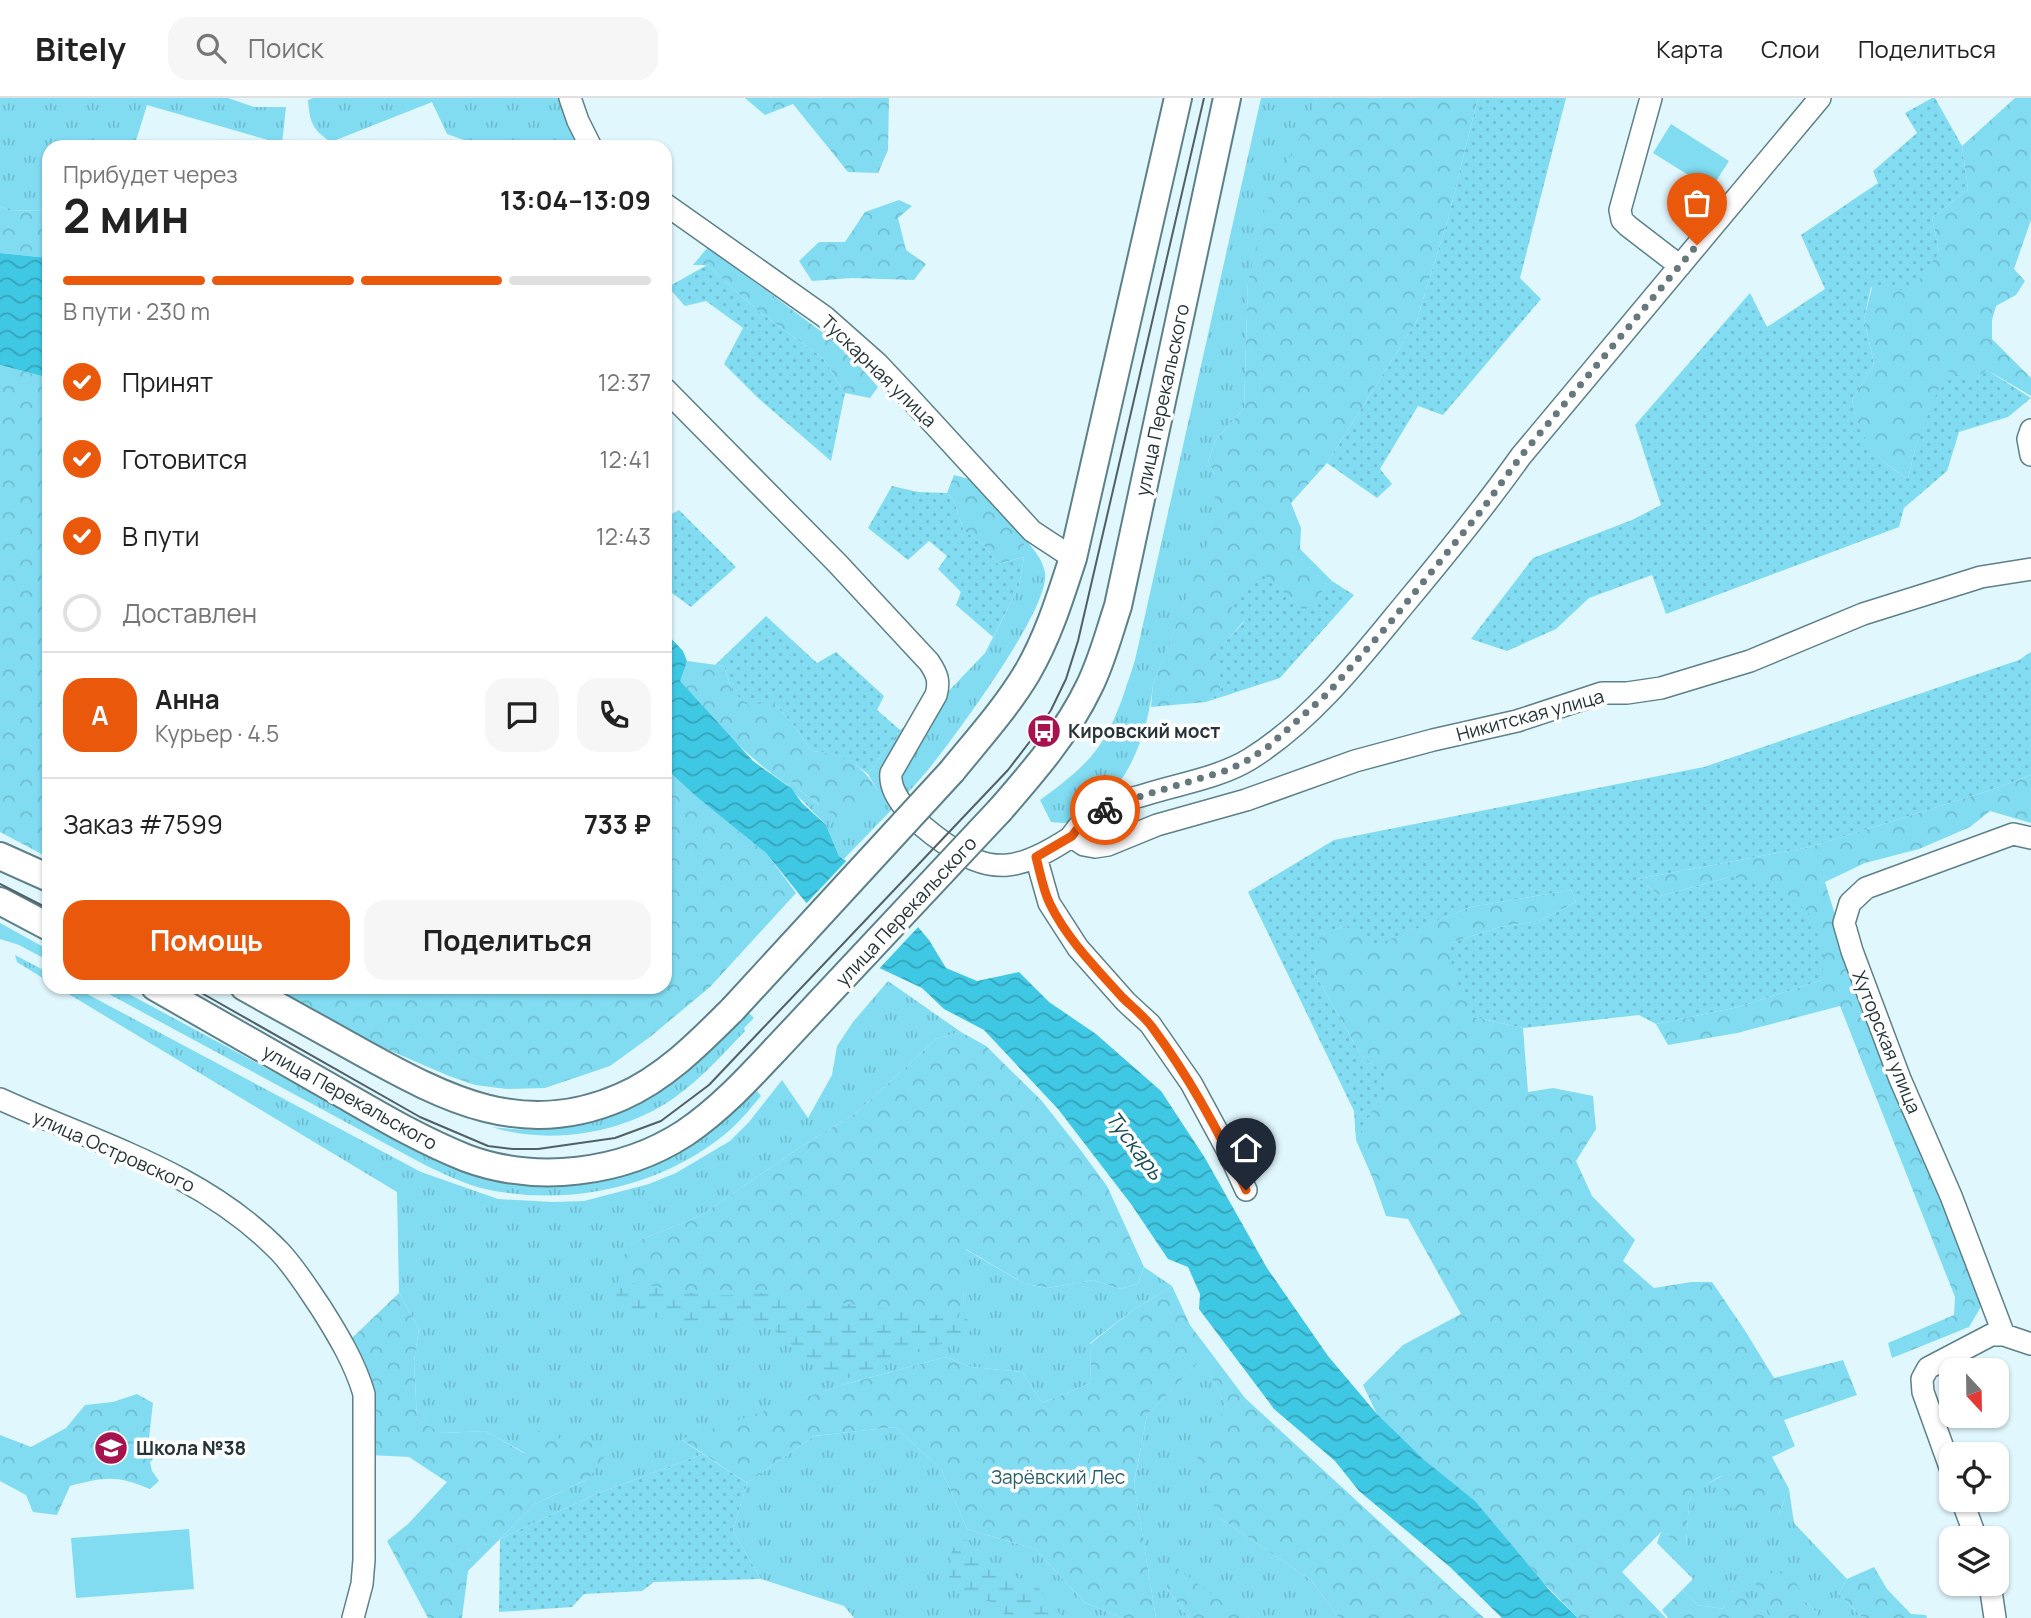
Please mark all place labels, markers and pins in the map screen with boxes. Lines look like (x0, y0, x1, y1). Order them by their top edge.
pin (1667, 173, 1727, 245)
bus stop icon: Кировский мост (1025, 712, 1063, 750)
place label: Кировский мост (1068, 718, 1220, 744)
pin (1216, 1118, 1276, 1190)
school or university icon: Школа №38 (92, 1429, 130, 1467)
place label: Школа №38 (136, 1435, 246, 1461)

